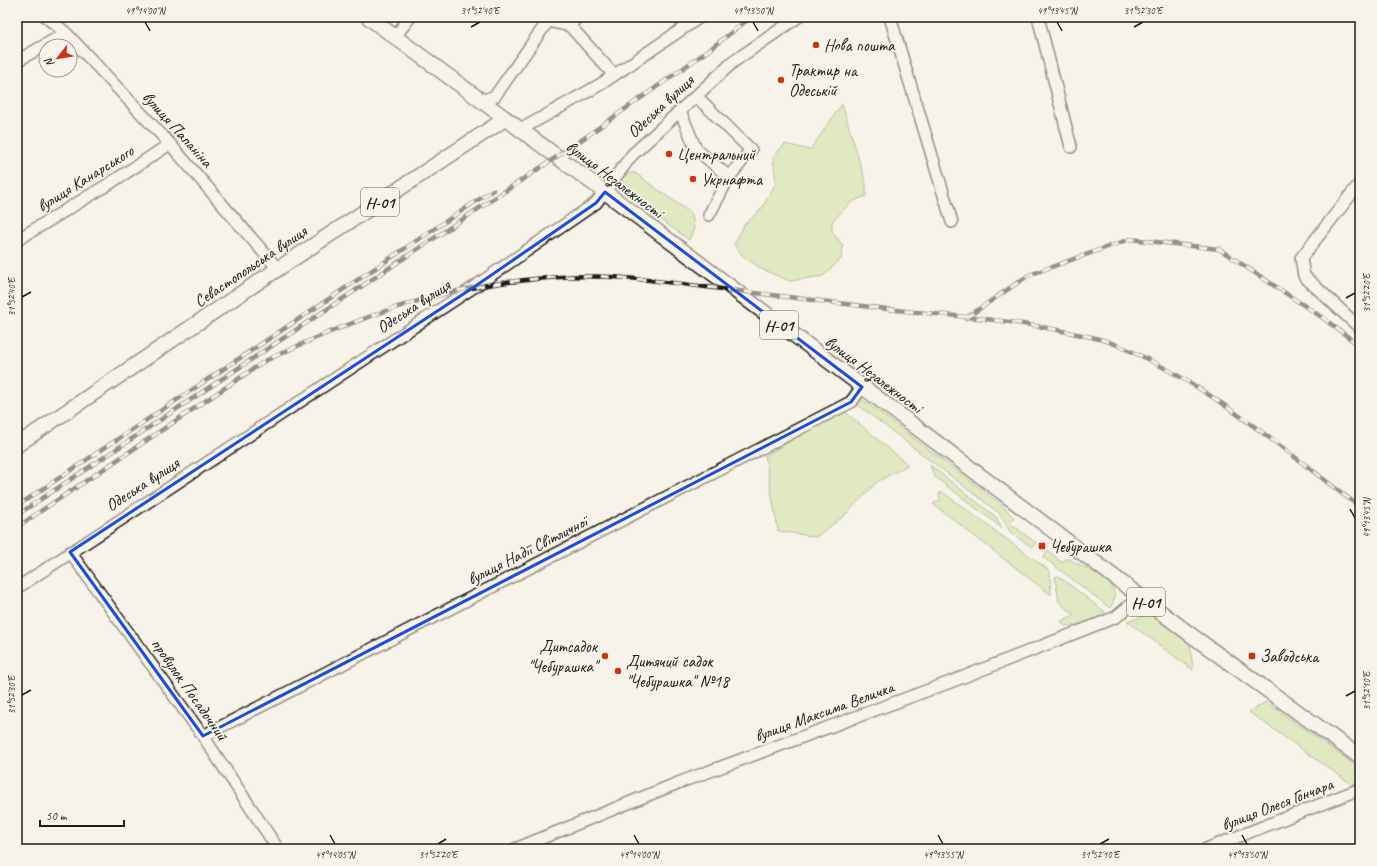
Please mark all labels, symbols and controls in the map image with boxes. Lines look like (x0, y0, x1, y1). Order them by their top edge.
text: 49°14'00"N (125, 4, 167, 17)
text: 31°52'40"E (461, 4, 501, 17)
text: 49°13'50"N (733, 4, 775, 17)
text: 49°13'45"N (1037, 4, 1079, 17)
text: 31°52'30"E (1124, 4, 1164, 17)
place label: Нова пошта (824, 35, 896, 56)
north arrow (38, 38, 78, 78)
marker: Нова пошта (811, 40, 821, 50)
text: N (41, 55, 57, 70)
place label: Трактир на Одеській (789, 60, 859, 101)
street label: Одеська вулиця (623, 69, 699, 142)
marker: Трактир на Одеській (776, 75, 786, 85)
street label: вулиця Папаніна (138, 87, 218, 173)
street label: вулиця Незалежності (561, 136, 669, 225)
street label: вулиця Канарського (33, 140, 138, 217)
place label: Центральний (677, 144, 756, 165)
marker: Центральний (664, 149, 674, 159)
place label: Укрнафта (701, 169, 763, 190)
marker: Укрнафта (688, 174, 698, 184)
road number: Н-01 (361, 188, 399, 216)
street label: Севастопольська вулиця (190, 220, 312, 312)
text: 31°52'20"E (1360, 272, 1373, 312)
street label: Одеська вулиця (373, 274, 455, 338)
text: 31°52'40"E (5, 276, 18, 316)
road number: Н-01 (760, 311, 798, 339)
street label: вулиця Незалежності (820, 331, 928, 420)
street label: Одеська вулиця (102, 452, 184, 516)
text: 49°13'45"N (1360, 496, 1373, 538)
street label: вулиця Надії Світличної (464, 510, 593, 590)
place label: Чебурашка (1050, 536, 1113, 557)
marker: Чебурашка (1037, 541, 1047, 551)
road number: Н-01 (1127, 588, 1165, 616)
street label: провулок Посадочний (146, 634, 233, 745)
place label: Дитсадок "Чебурашка" (528, 636, 601, 677)
place label: Заводська (1260, 646, 1320, 667)
marker: Дитсадок "Чебурашка" (600, 651, 610, 661)
place label: Дитячий садок "Чебурашка" №18 (626, 651, 731, 692)
marker: Заводська (1247, 651, 1257, 661)
marker: Дитячий садок "Чебурашка" №18 (613, 666, 623, 676)
text: 31°52'10"E (1360, 670, 1373, 710)
text: 31°52'30"E (5, 674, 18, 714)
street label: вулиця Максима Величка (752, 676, 899, 746)
street label: вулиця Олеся Гончара (1218, 773, 1337, 835)
scale bar (40, 802, 124, 828)
text: 50 m (46, 808, 68, 824)
text: 49°14'05"N (315, 848, 357, 861)
text: 31°52'20"E (419, 848, 459, 861)
text: 49°14'00"N (619, 848, 661, 861)
text: 49°13'55"N (923, 848, 965, 861)
text: 31°52'10"E (1081, 848, 1121, 861)
text: 49°13'50"N (1227, 848, 1269, 861)

